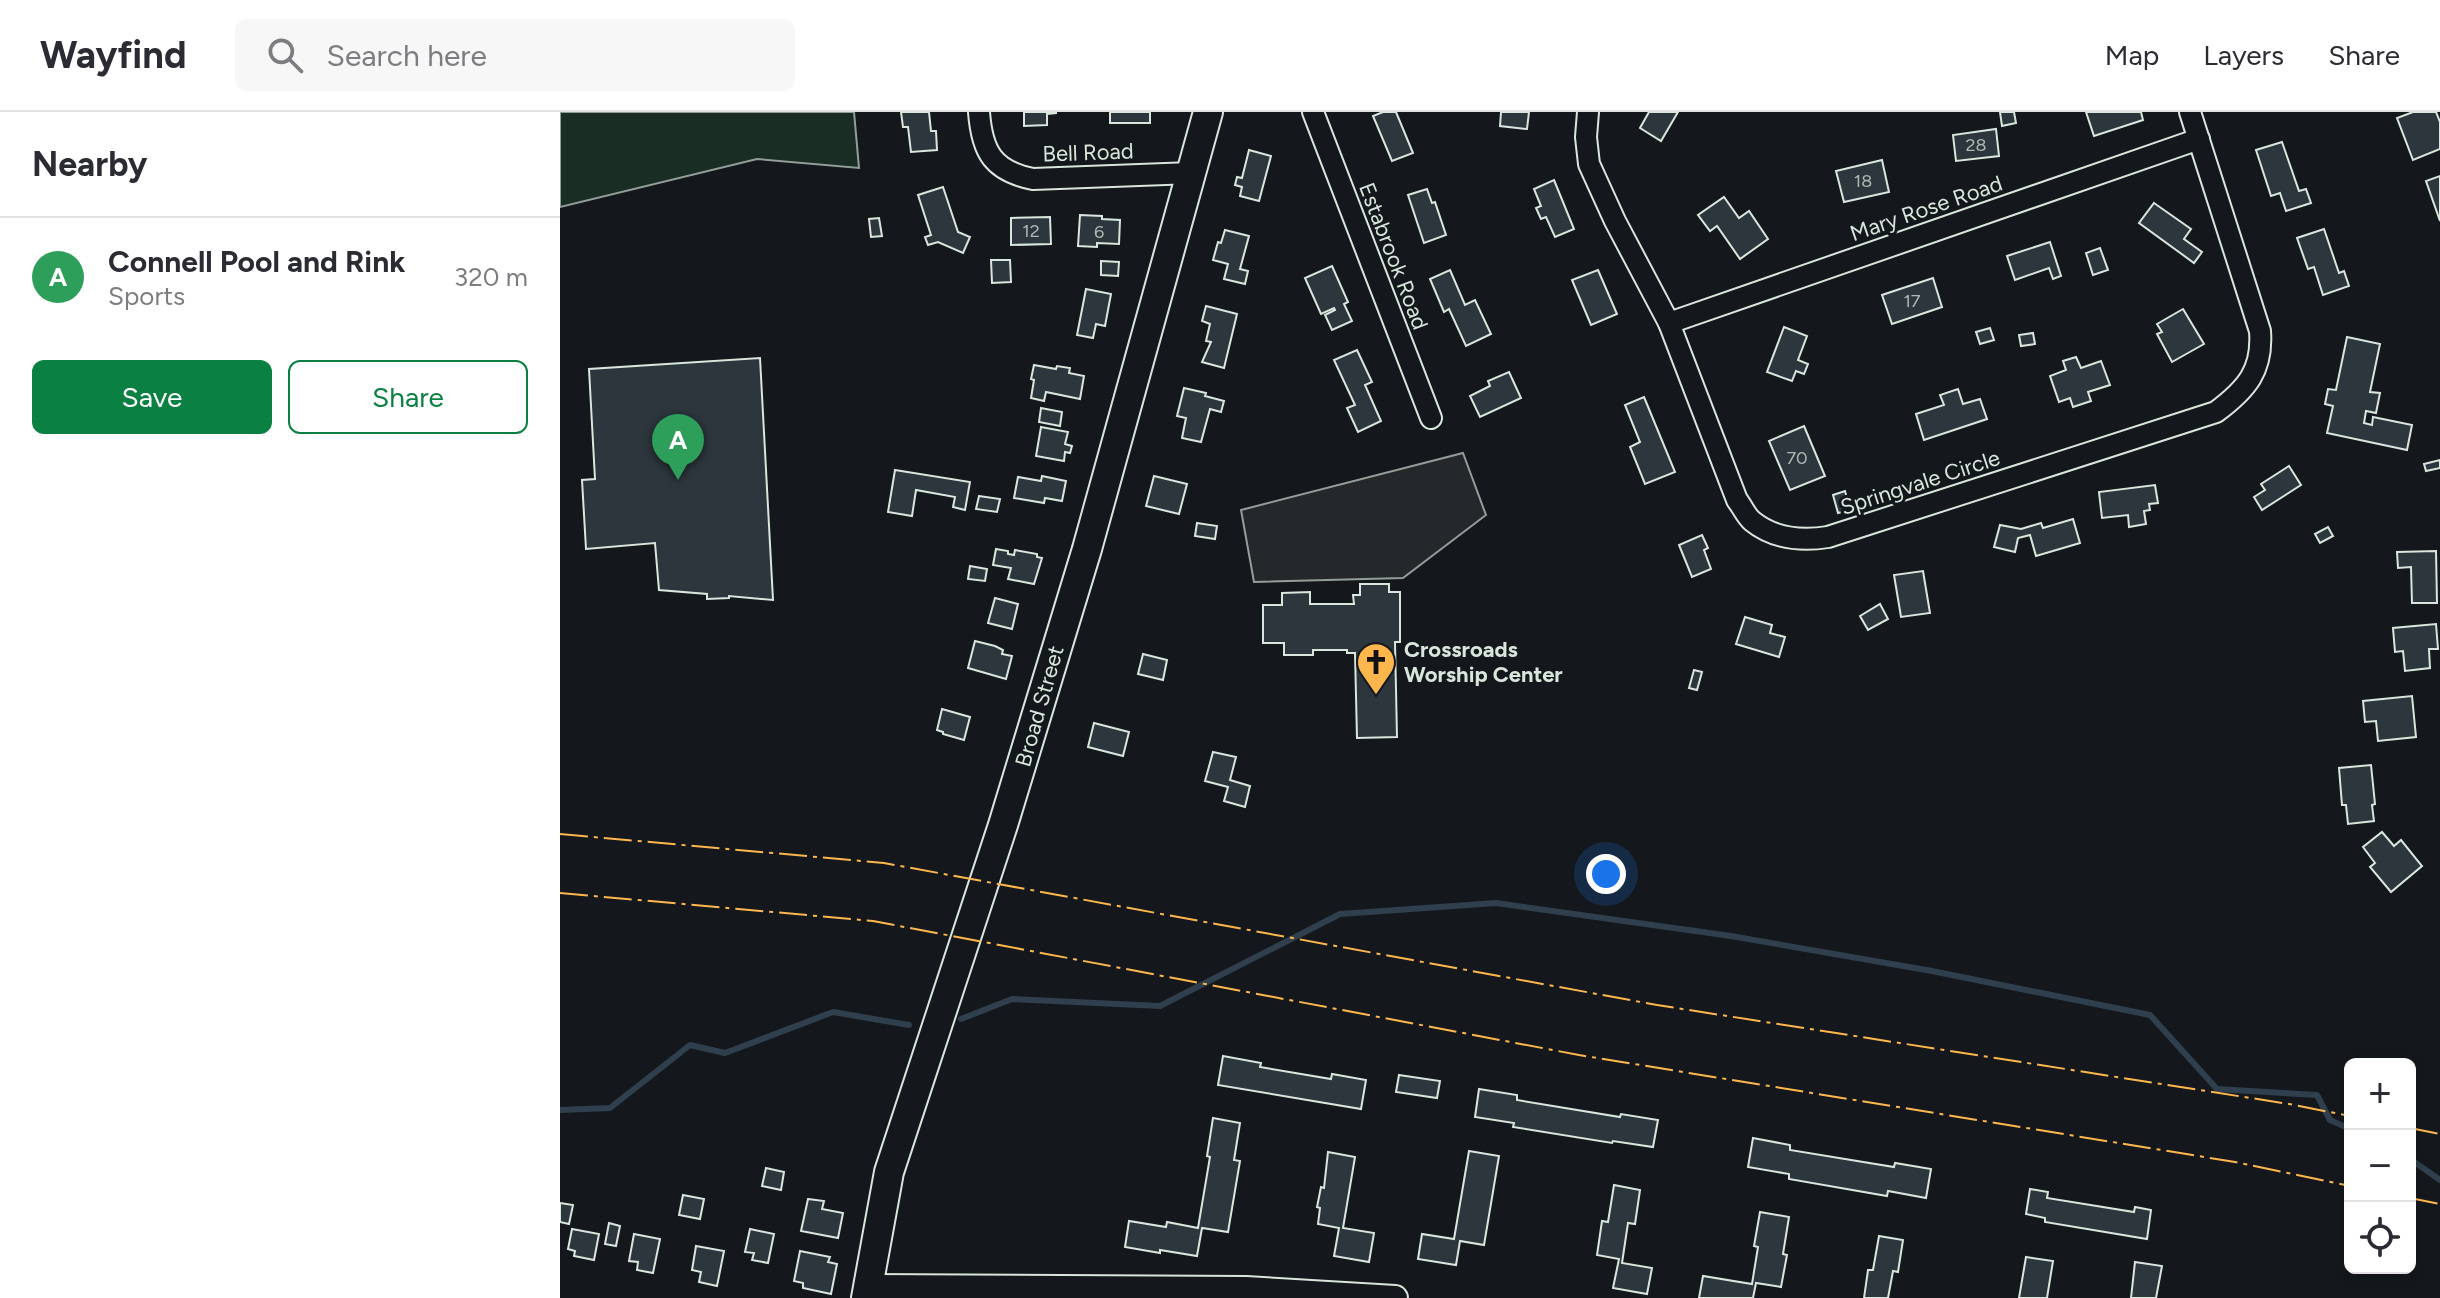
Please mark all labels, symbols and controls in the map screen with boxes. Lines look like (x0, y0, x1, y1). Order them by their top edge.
search box (235, 19, 795, 91)
text: Wayfind (40, 32, 187, 78)
icon: search (263, 33, 307, 77)
text: Search here (327, 37, 487, 74)
text: Map (2105, 38, 2159, 72)
text: Layers (2203, 38, 2284, 72)
text: Share (2328, 38, 2400, 72)
house number: 28 (1965, 134, 1987, 156)
street label: Bell Road (1042, 137, 1134, 168)
text: Nearby (32, 144, 147, 185)
street label: Mary Rose Road (1847, 170, 2006, 247)
house number: 18 (1854, 170, 1872, 192)
street label: Estabrook Road (1353, 179, 1434, 334)
house number: 12 (1022, 220, 1040, 242)
house number: 6 (1094, 221, 1104, 243)
text: Connell Pool and Rink (108, 243, 405, 280)
text: A (49, 261, 67, 293)
text: 320 m (454, 261, 528, 293)
text: Sports (108, 280, 185, 312)
house number: 17 (1903, 290, 1921, 312)
button: Save (32, 360, 272, 434)
button: Share (288, 360, 528, 434)
pin: A (652, 414, 704, 480)
street label: Springvale Circle (1837, 444, 2003, 521)
house number: 70 (1786, 447, 1808, 469)
place label: Crossroads Worship Center (1404, 636, 1563, 688)
church icon: Crossroads Worship Center (1355, 641, 1397, 696)
street label: Broad Street (1009, 642, 1070, 770)
your location (1586, 854, 1626, 894)
map controls (2344, 1058, 2416, 1274)
button: + (2344, 1058, 2416, 1130)
button: − (2344, 1130, 2416, 1202)
button: locate (2344, 1202, 2416, 1274)

